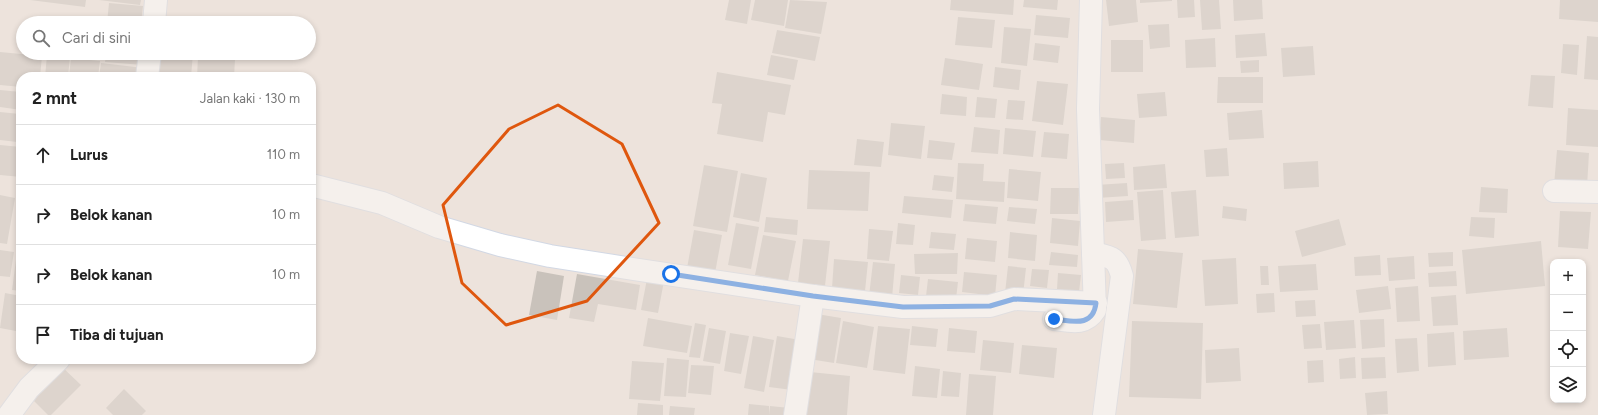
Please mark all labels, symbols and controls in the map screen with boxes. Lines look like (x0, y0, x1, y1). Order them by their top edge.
search box (16, 16, 316, 60)
icon: search (30, 27, 52, 49)
text: Cari di sini (62, 29, 131, 47)
text: 2 mnt (32, 88, 77, 108)
text: Jalan kaki · 130 m (200, 91, 300, 106)
icon: ahead (32, 144, 54, 166)
text: Lurus (70, 146, 108, 164)
text: 110 m (267, 147, 300, 162)
icon: right (32, 204, 54, 226)
text: Belok kanan (70, 206, 152, 224)
text: 10 m (272, 207, 300, 222)
map controls (1550, 259, 1586, 403)
button: + (1550, 259, 1586, 295)
icon: right (32, 264, 54, 286)
route start (662, 265, 680, 283)
text: Belok kanan (70, 266, 152, 284)
text: 10 m (272, 267, 300, 282)
button: − (1550, 295, 1586, 331)
route end (1045, 310, 1063, 328)
icon: arrive (32, 324, 54, 346)
text: Tiba di tujuan (70, 326, 164, 344)
button: locate (1550, 331, 1586, 367)
button: layers (1550, 367, 1586, 403)

